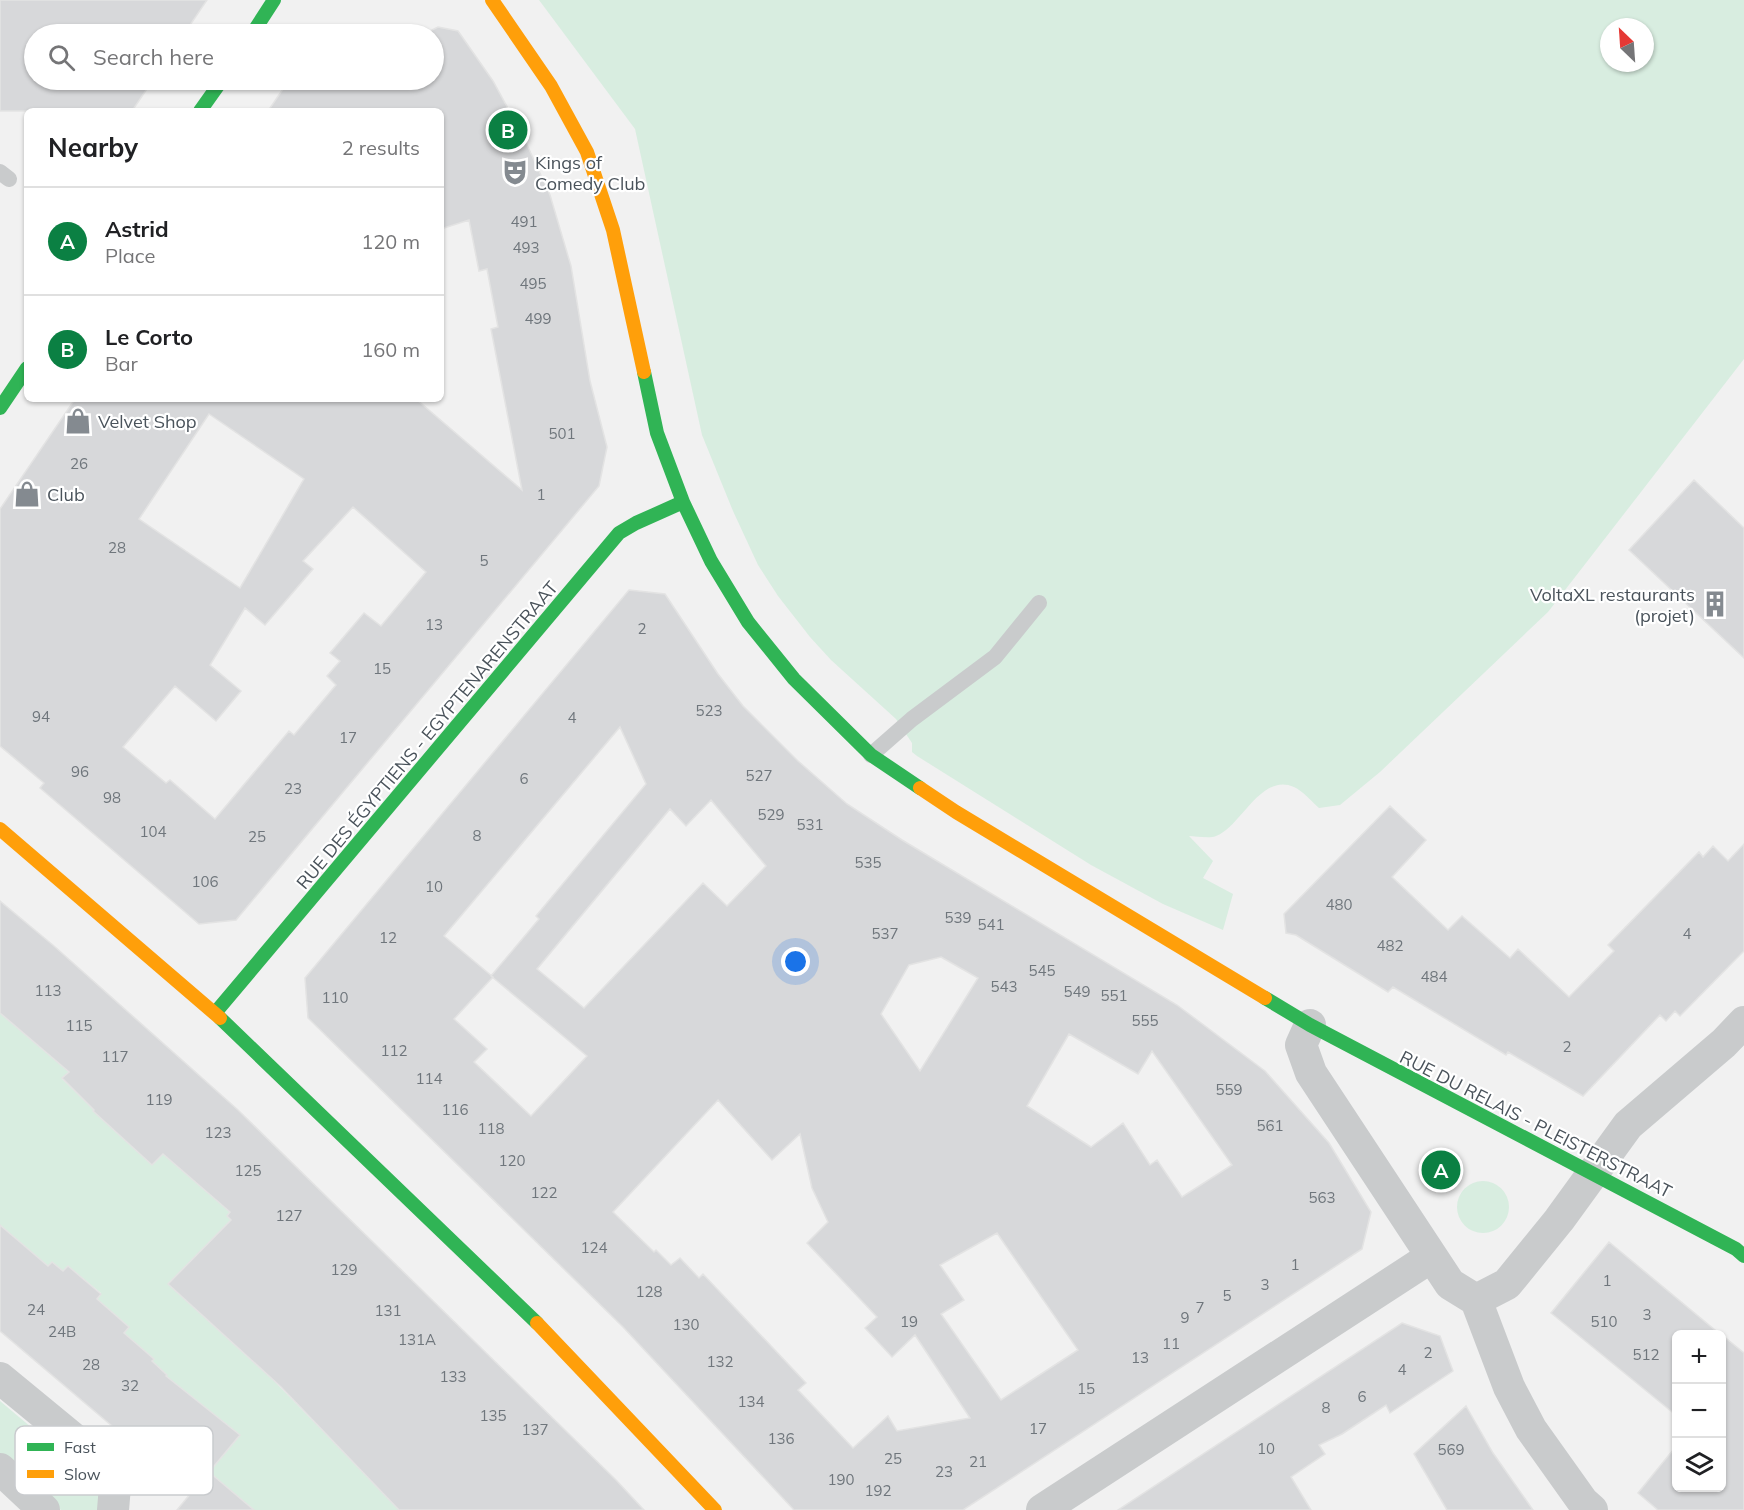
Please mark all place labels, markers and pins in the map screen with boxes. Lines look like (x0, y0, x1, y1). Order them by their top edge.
pin: B (488, 108, 528, 152)
place label: Kings of Comedy Club (535, 151, 645, 195)
theatre icon: Kings of Comedy Club (500, 157, 530, 187)
shop icon: Velvet Shop (63, 406, 93, 436)
place label: Velvet Shop (98, 410, 197, 433)
shop icon: Club (12, 479, 42, 509)
place label: Club (47, 483, 85, 506)
place label: VoltaXL restaurants (projet) (1530, 583, 1695, 627)
building icon: VoltaXL restaurants (projet) (1700, 589, 1730, 619)
pin: A (1422, 1148, 1460, 1192)

